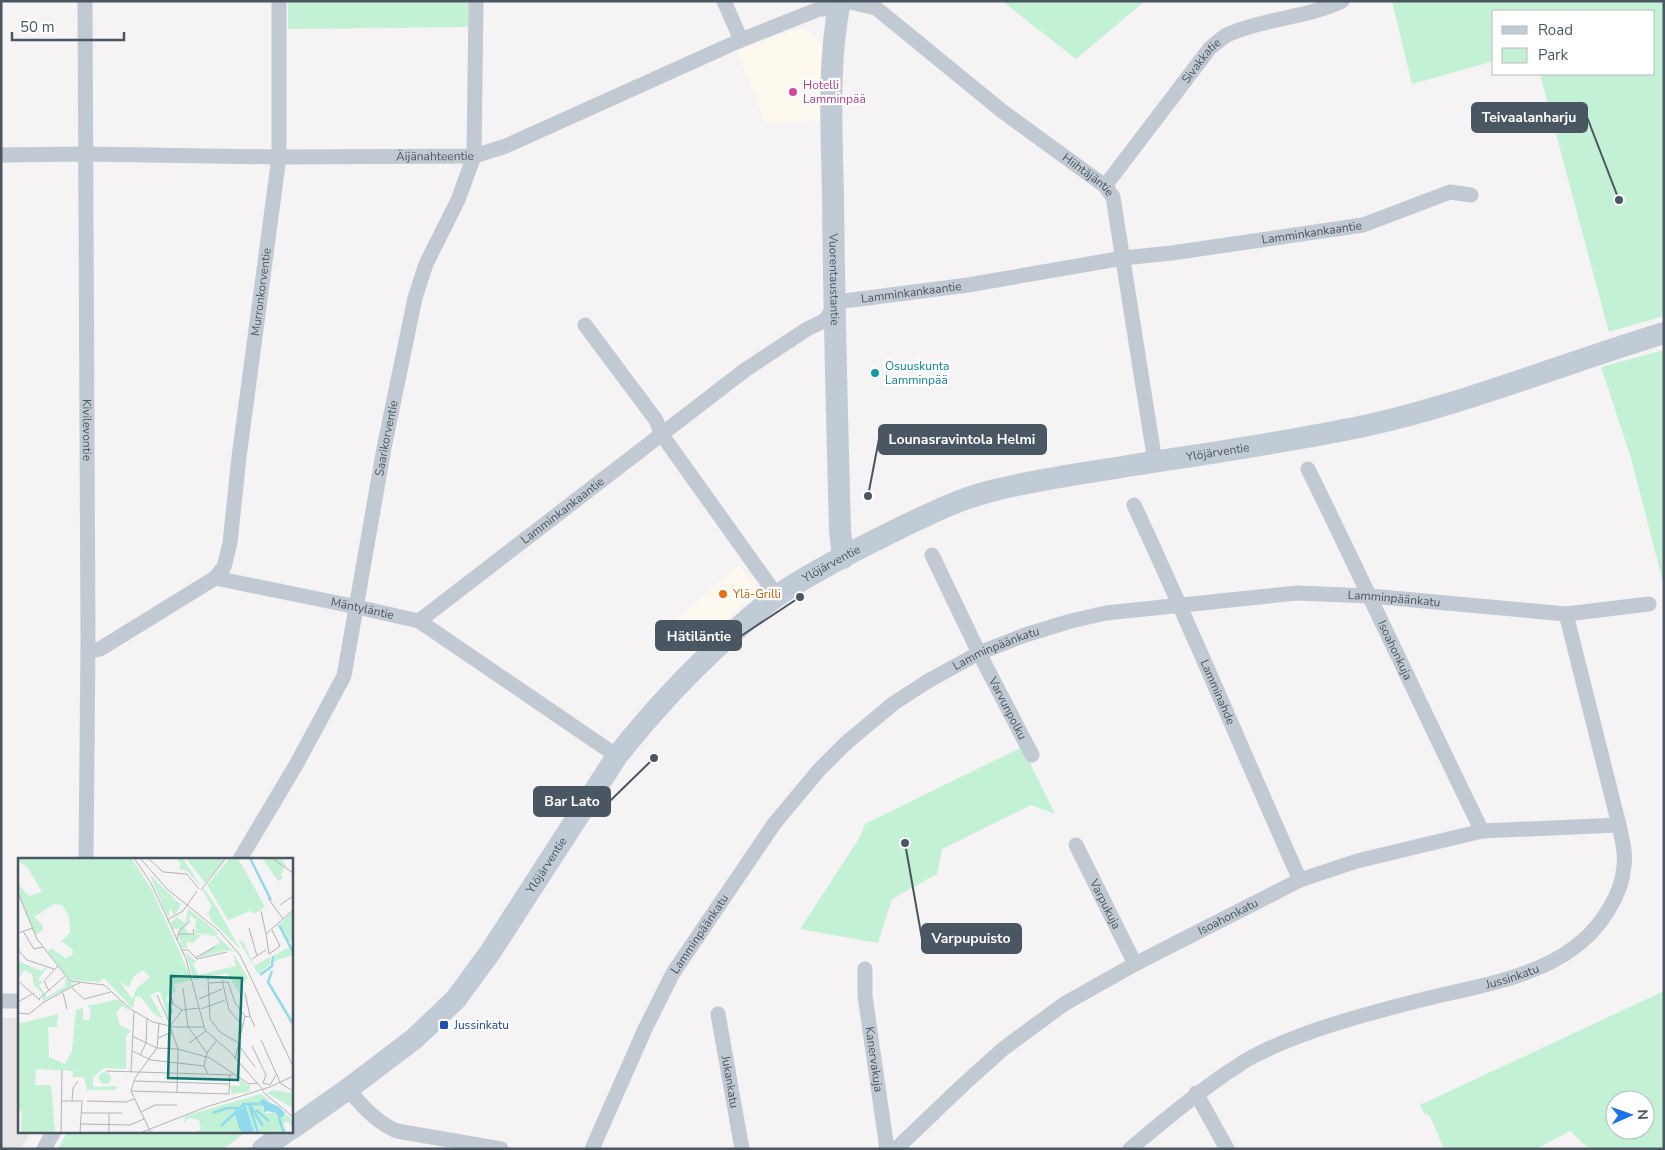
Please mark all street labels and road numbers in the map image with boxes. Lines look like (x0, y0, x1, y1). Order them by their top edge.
street label: Sivakkatie (1178, 35, 1224, 87)
street label: Äijänahteentie (396, 148, 474, 164)
street label: Hiihtäjäntie (1059, 150, 1118, 199)
street label: Lamminkankaantie (1261, 217, 1363, 248)
street label: Vuorentaustantie (825, 232, 843, 326)
street label: Murronkorventie (247, 247, 275, 337)
street label: Lamminkankaantie (860, 278, 962, 307)
street label: Kivilevontie (79, 399, 95, 461)
street label: Saarikorventie (371, 399, 402, 478)
street label: Ylöjärventie (1184, 439, 1251, 465)
street label: Lamminkankaantie (517, 473, 607, 548)
street label: Ylöjärventie (798, 541, 863, 587)
street label: Lamminpäänkatu (1347, 587, 1441, 610)
street label: Mäntyläntie (329, 594, 395, 623)
street label: Isoahonkuja (1374, 618, 1416, 683)
street label: Lamminpäänkatu (950, 623, 1041, 674)
street label: Lamminahde (1196, 657, 1239, 727)
street label: Varvunpolku (984, 673, 1031, 742)
street label: Ylöjärventie (522, 834, 571, 897)
street label: Varpukuja (1086, 876, 1124, 932)
street label: Lamminpäänkatu (667, 891, 732, 977)
street label: Isoahonkatu (1195, 895, 1261, 939)
street label: Jussinkatu (1483, 960, 1541, 993)
street label: Kanervakuja (861, 1025, 887, 1093)
street label: Jukankatu (717, 1053, 743, 1109)

